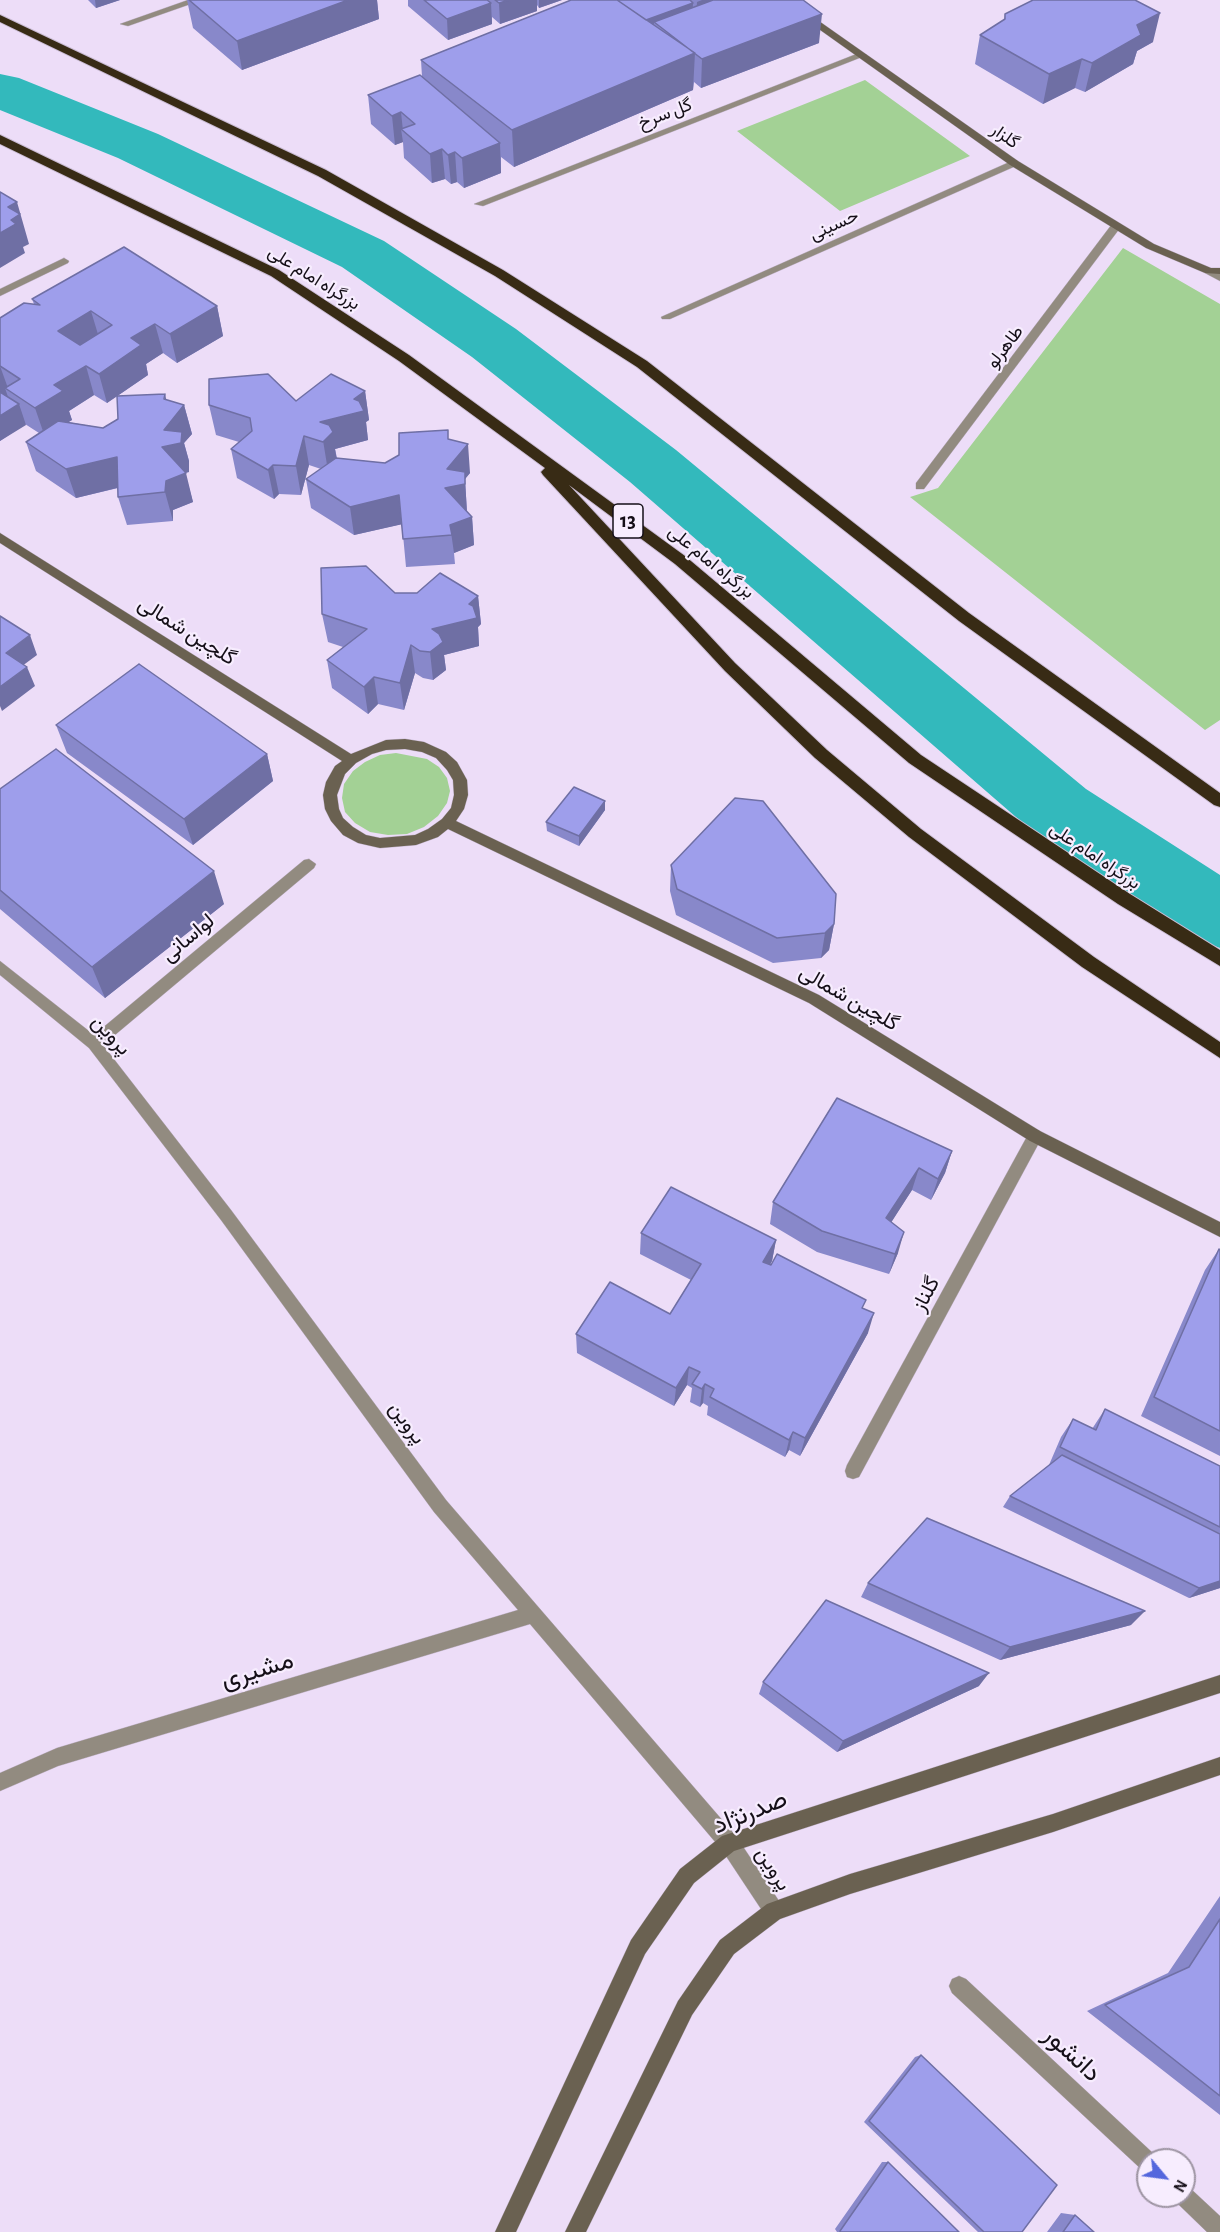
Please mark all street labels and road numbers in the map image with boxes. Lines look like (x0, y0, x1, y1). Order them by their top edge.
street label: گل سرخ (635, 94, 695, 134)
street label: گلزار (987, 119, 1023, 153)
street label: حسینی (806, 205, 862, 245)
street label: بزرگراه امام علی (264, 241, 364, 315)
street label: طاهرلو (982, 321, 1028, 373)
road number: 13 (613, 504, 643, 538)
street label: بزرگراه امام علی (664, 521, 758, 603)
street label: گلچین شمالی (133, 591, 241, 671)
street label: بزرگراه امام علی (1046, 818, 1144, 894)
street label: لواسانی (156, 908, 220, 968)
street label: گلچین شمالی (795, 959, 903, 1037)
street label: پروین (86, 1009, 136, 1061)
street label: گلناز (906, 1272, 946, 1316)
street label: پروین (383, 1397, 431, 1449)
street label: مشیری (217, 1644, 297, 1696)
street label: صدرنژاد (708, 1783, 792, 1841)
street label: پروین (750, 1843, 796, 1895)
street label: دانشور (1036, 2019, 1108, 2089)

